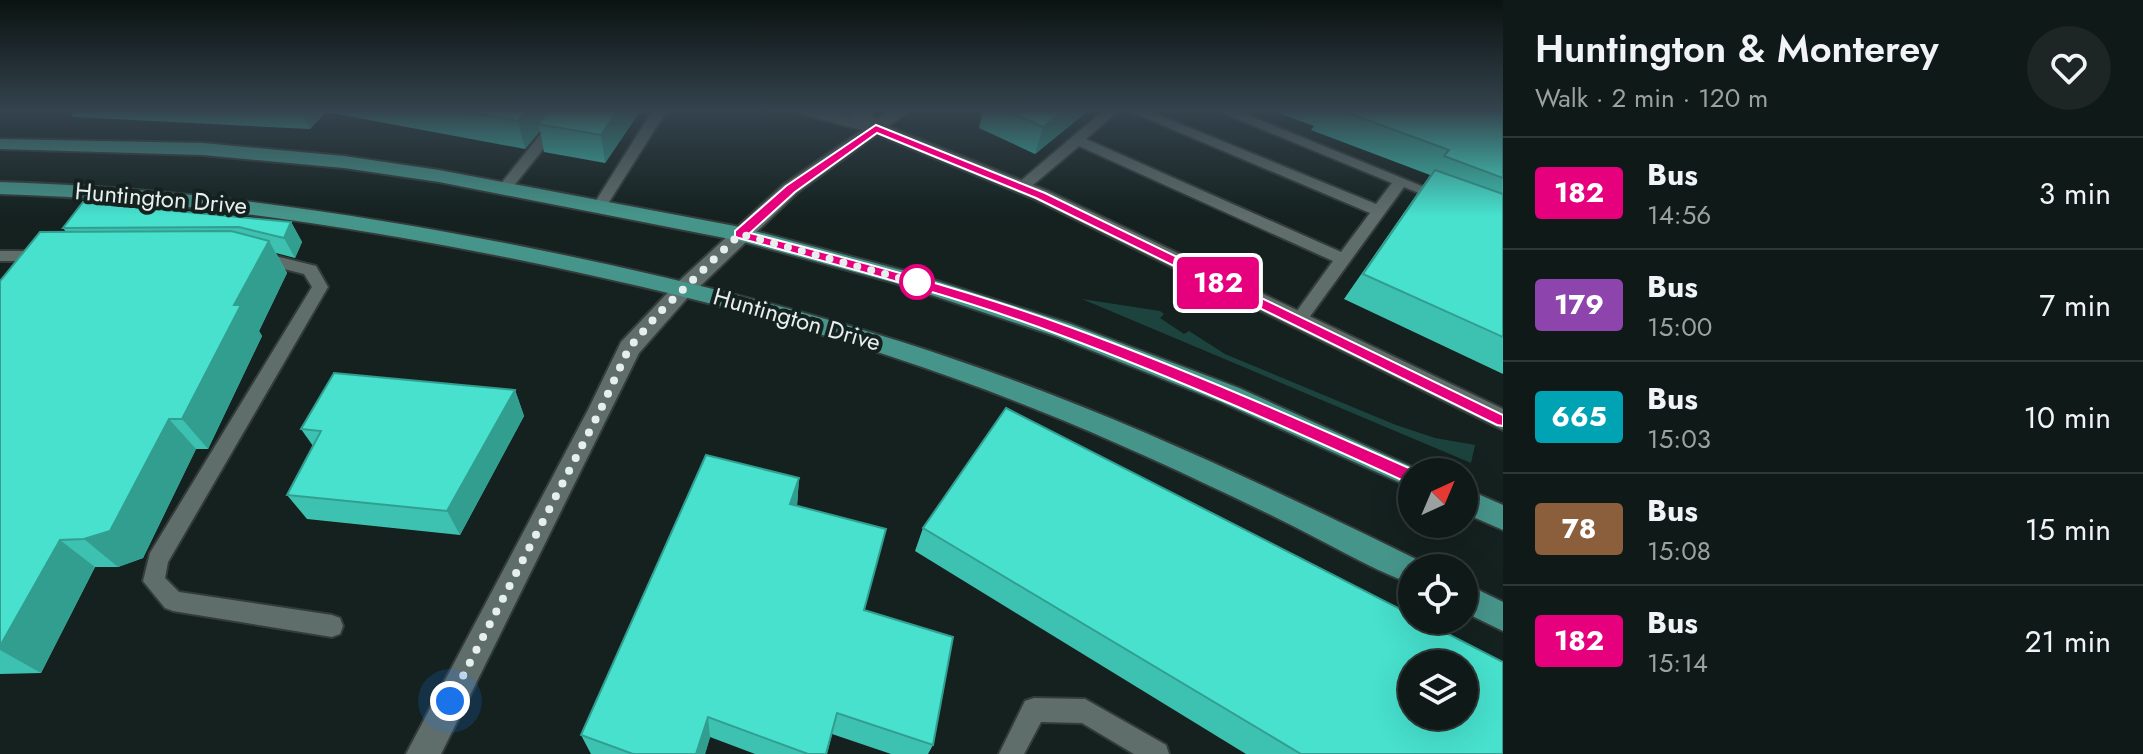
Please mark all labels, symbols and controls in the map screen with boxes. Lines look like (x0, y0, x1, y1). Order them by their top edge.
text: Huntington & Monterey (1535, 21, 1939, 76)
button: heart (2027, 26, 2111, 110)
text: Walk · 2 min · 120 m (1535, 79, 1768, 117)
text: Bus (1647, 153, 1698, 196)
text: 182 (1554, 172, 1604, 213)
text: 3 min (2039, 172, 2111, 215)
street label: Huntington Drive (73, 173, 249, 223)
text: 14:56 (1647, 196, 1711, 234)
line badge: 182 (1172, 257, 1264, 309)
text: 182 (1193, 262, 1243, 303)
unlabelled marker (900, 265, 934, 299)
text: Bus (1647, 265, 1698, 308)
street label: Huntington Drive (709, 278, 885, 360)
text: 179 (1554, 284, 1604, 325)
text: 7 min (2039, 284, 2111, 327)
text: 15:00 (1647, 308, 1712, 346)
text: Bus (1647, 377, 1698, 420)
text: 665 (1551, 396, 1607, 437)
text: 10 min (2024, 396, 2111, 439)
text: 15:03 (1647, 420, 1711, 458)
north arrow (1398, 458, 1478, 538)
map controls (1398, 458, 1478, 730)
text: Bus (1647, 489, 1698, 532)
text: 78 (1562, 508, 1596, 549)
text: 15 min (2025, 508, 2111, 551)
text: 15:08 (1647, 532, 1711, 570)
button: locate (1398, 554, 1478, 634)
text: Bus (1647, 601, 1698, 644)
text: 182 (1554, 620, 1604, 661)
text: 21 min (2024, 620, 2111, 663)
text: 15:14 (1647, 644, 1708, 682)
button: layers (1398, 650, 1478, 730)
your location (430, 681, 470, 721)

